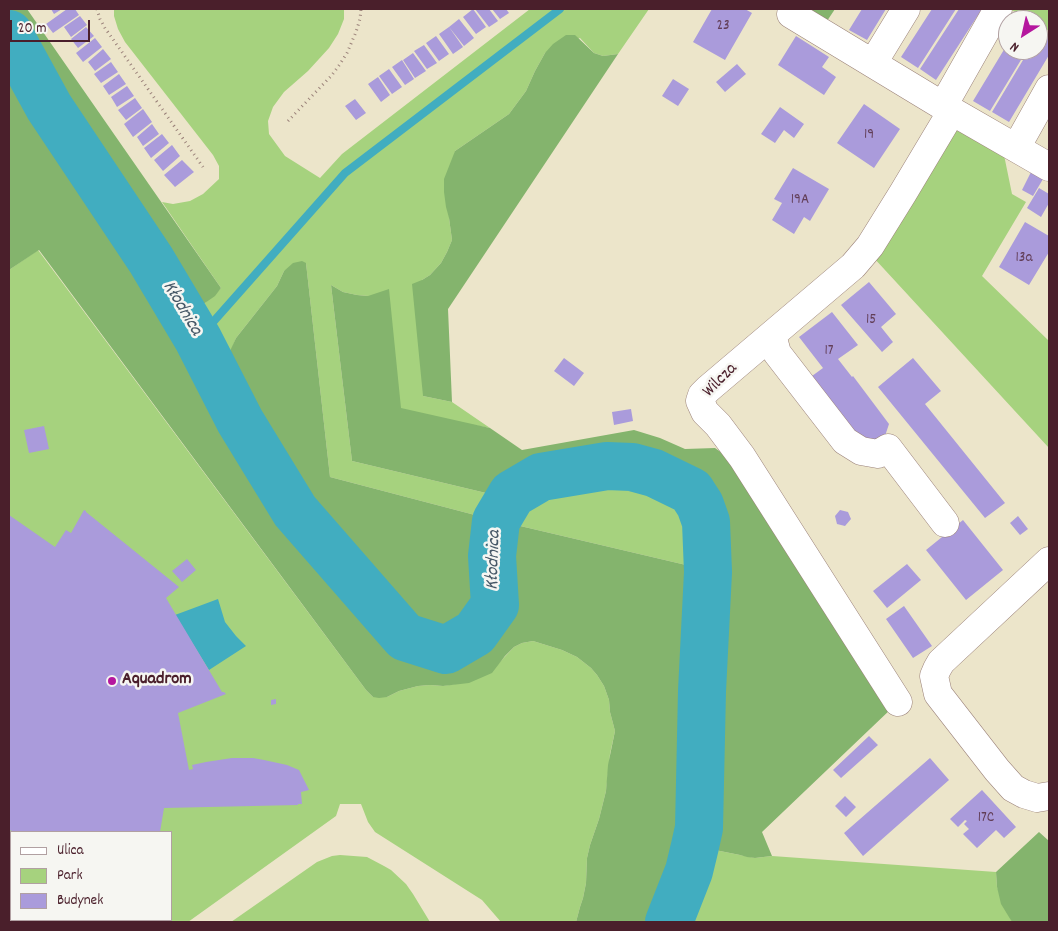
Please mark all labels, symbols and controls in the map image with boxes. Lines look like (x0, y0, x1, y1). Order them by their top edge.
scale bar (12, 10, 92, 42)
north arrow (998, 10, 1048, 60)
text: 20 m (18, 18, 46, 40)
house number: 23 (716, 18, 730, 36)
text: N (1006, 36, 1024, 57)
house number: 19 (864, 127, 874, 145)
house number: 19A (791, 192, 809, 210)
house number: 13a (1016, 250, 1032, 268)
water label: Kłodnica (156, 278, 206, 340)
house number: 15 (866, 312, 876, 330)
house number: 17 (824, 343, 834, 361)
street label: Wilcza (699, 359, 743, 403)
water label: Kłodnica (483, 530, 507, 590)
place label: Aquadrom (122, 670, 192, 692)
marker: Aquadrom (106, 675, 118, 687)
house number: 17C (978, 810, 994, 828)
legend (10, 831, 172, 921)
text: Ulica (57, 840, 84, 862)
text: Park (57, 865, 83, 887)
text: Budynek (57, 890, 103, 912)

